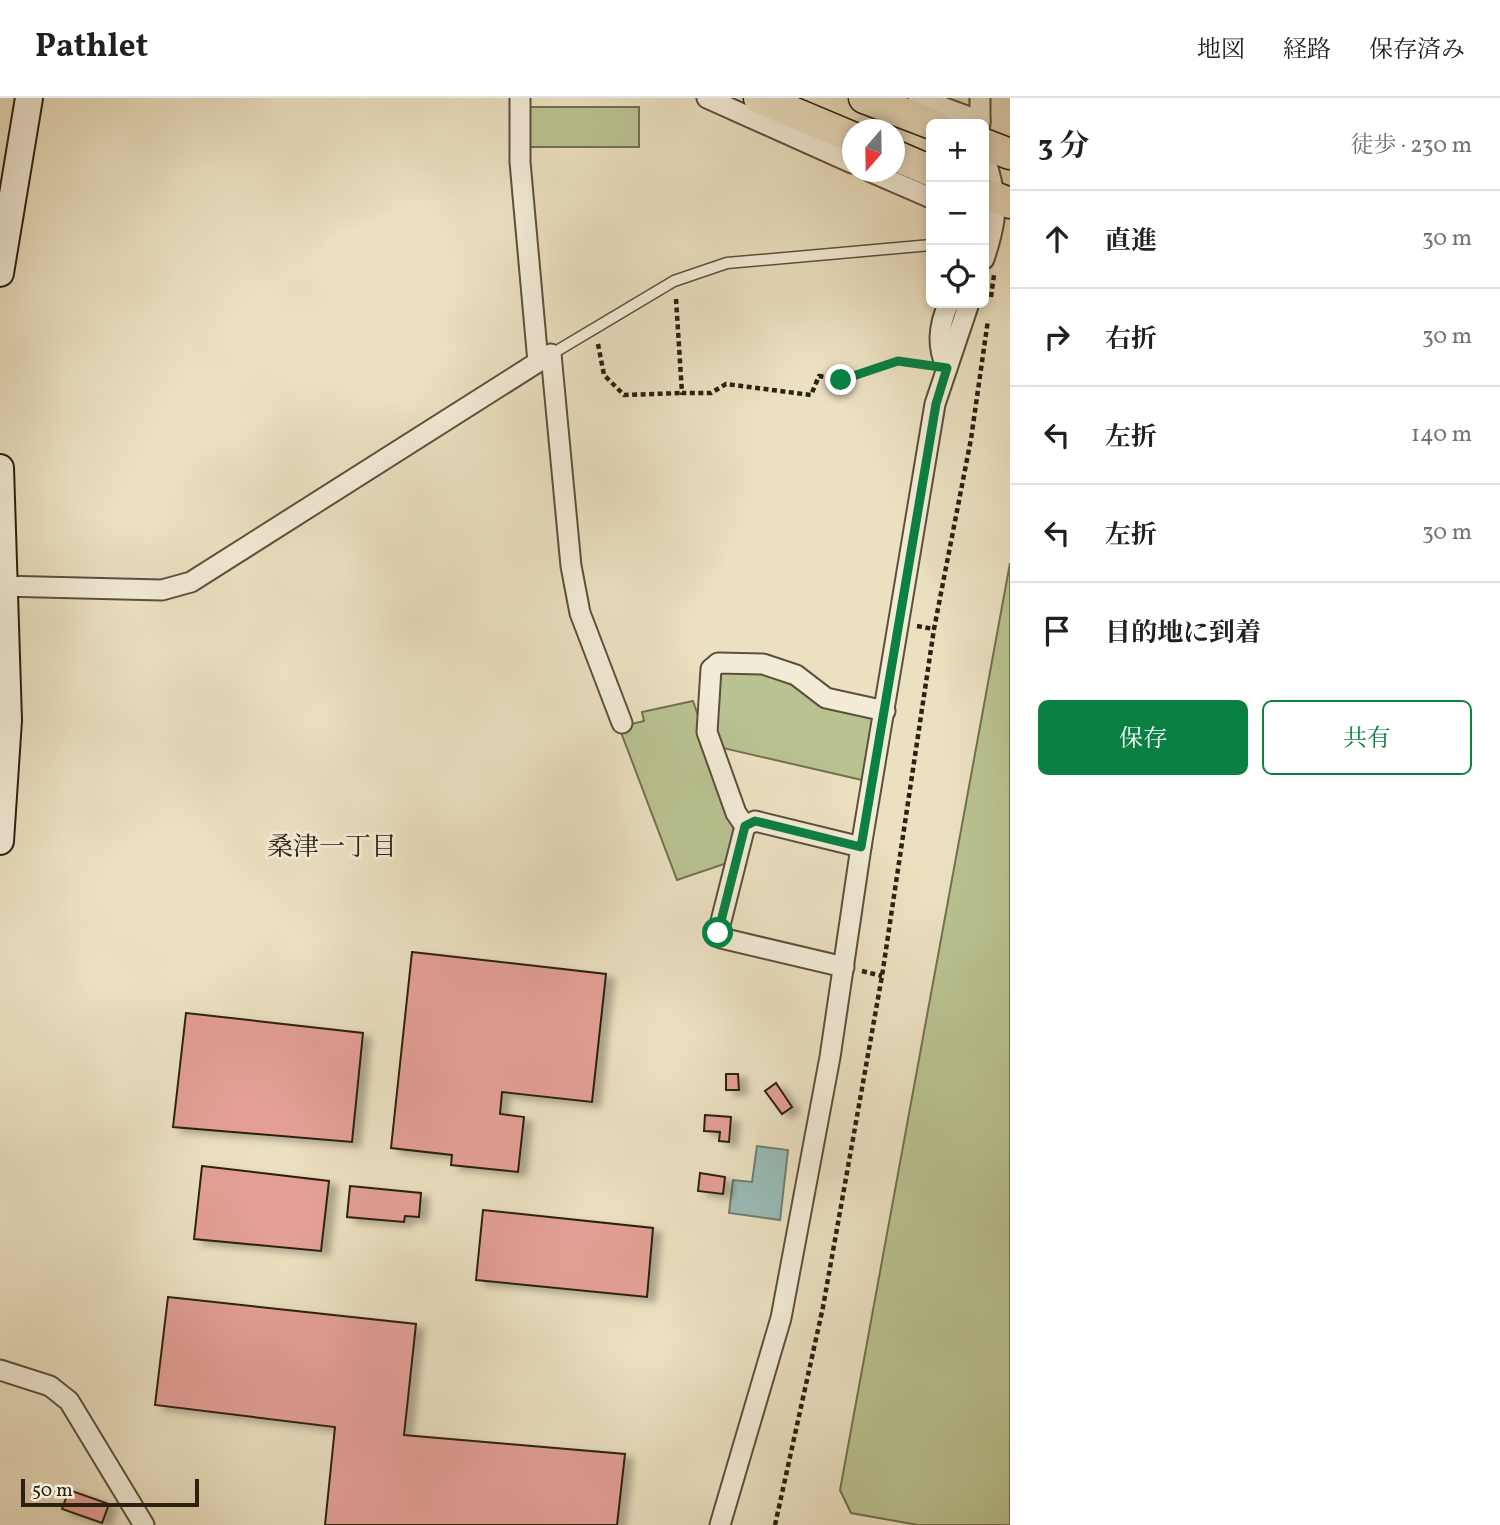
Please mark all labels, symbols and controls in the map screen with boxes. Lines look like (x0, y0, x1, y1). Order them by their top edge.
text: Pathlet (35, 25, 148, 71)
text: 地図 (1197, 34, 1245, 68)
text: 経路 (1283, 34, 1331, 68)
text: 保存済み (1369, 34, 1465, 68)
north arrow (842, 119, 905, 182)
map controls (926, 119, 989, 308)
button: + (926, 119, 989, 182)
text: 3 分 (1038, 126, 1089, 168)
text: 徒歩 · 230 m (1351, 130, 1472, 162)
button: − (926, 182, 989, 245)
icon: ahead (1038, 220, 1076, 258)
text: 30 m (1422, 223, 1472, 255)
text: 直進 (1105, 224, 1157, 260)
button: locate (926, 245, 989, 308)
icon: right (1038, 318, 1076, 356)
text: 30 m (1422, 321, 1472, 353)
text: 右折 (1105, 322, 1157, 358)
route end (825, 364, 856, 395)
icon: left (1038, 416, 1076, 454)
text: 140 m (1411, 419, 1472, 451)
text: 左折 (1105, 420, 1157, 456)
icon: left (1038, 514, 1076, 552)
text: 30 m (1422, 517, 1472, 549)
text: 左折 (1105, 518, 1157, 554)
icon: arrive (1038, 612, 1076, 650)
text: 目的地に到着 (1105, 616, 1261, 652)
button: 保存 (1038, 700, 1248, 775)
button: 共有 (1262, 700, 1472, 775)
district label: 桑津一丁目 (267, 830, 397, 866)
route start (702, 917, 733, 948)
scale bar (21, 1476, 200, 1508)
text: 50 m (32, 1478, 73, 1504)

